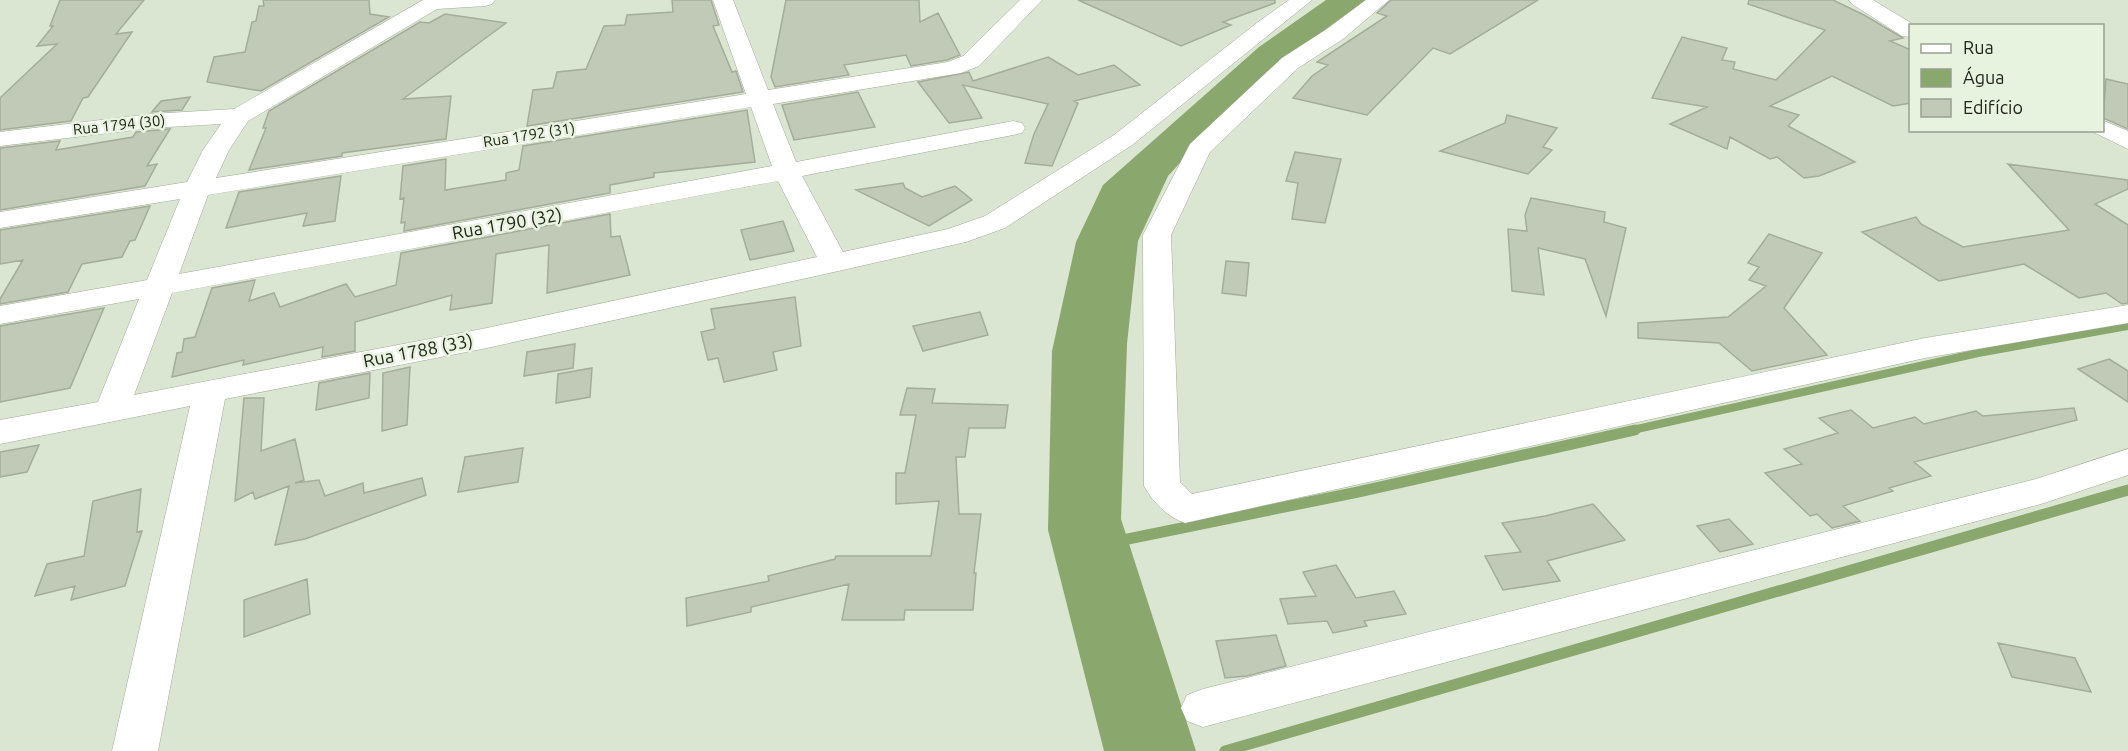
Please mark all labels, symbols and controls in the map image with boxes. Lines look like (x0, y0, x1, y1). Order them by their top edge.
legend (1909, 24, 2104, 132)
text: Rua (1963, 37, 1994, 57)
text: Água (1963, 66, 2005, 87)
text: Edifício (1963, 97, 2023, 117)
street label: Rua 1794 (30) (72, 111, 166, 138)
street label: Rua 1792 (31) (482, 119, 576, 150)
street label: Rua 1790 (32) (450, 204, 564, 244)
street label: Rua 1788 (33) (361, 330, 475, 371)

